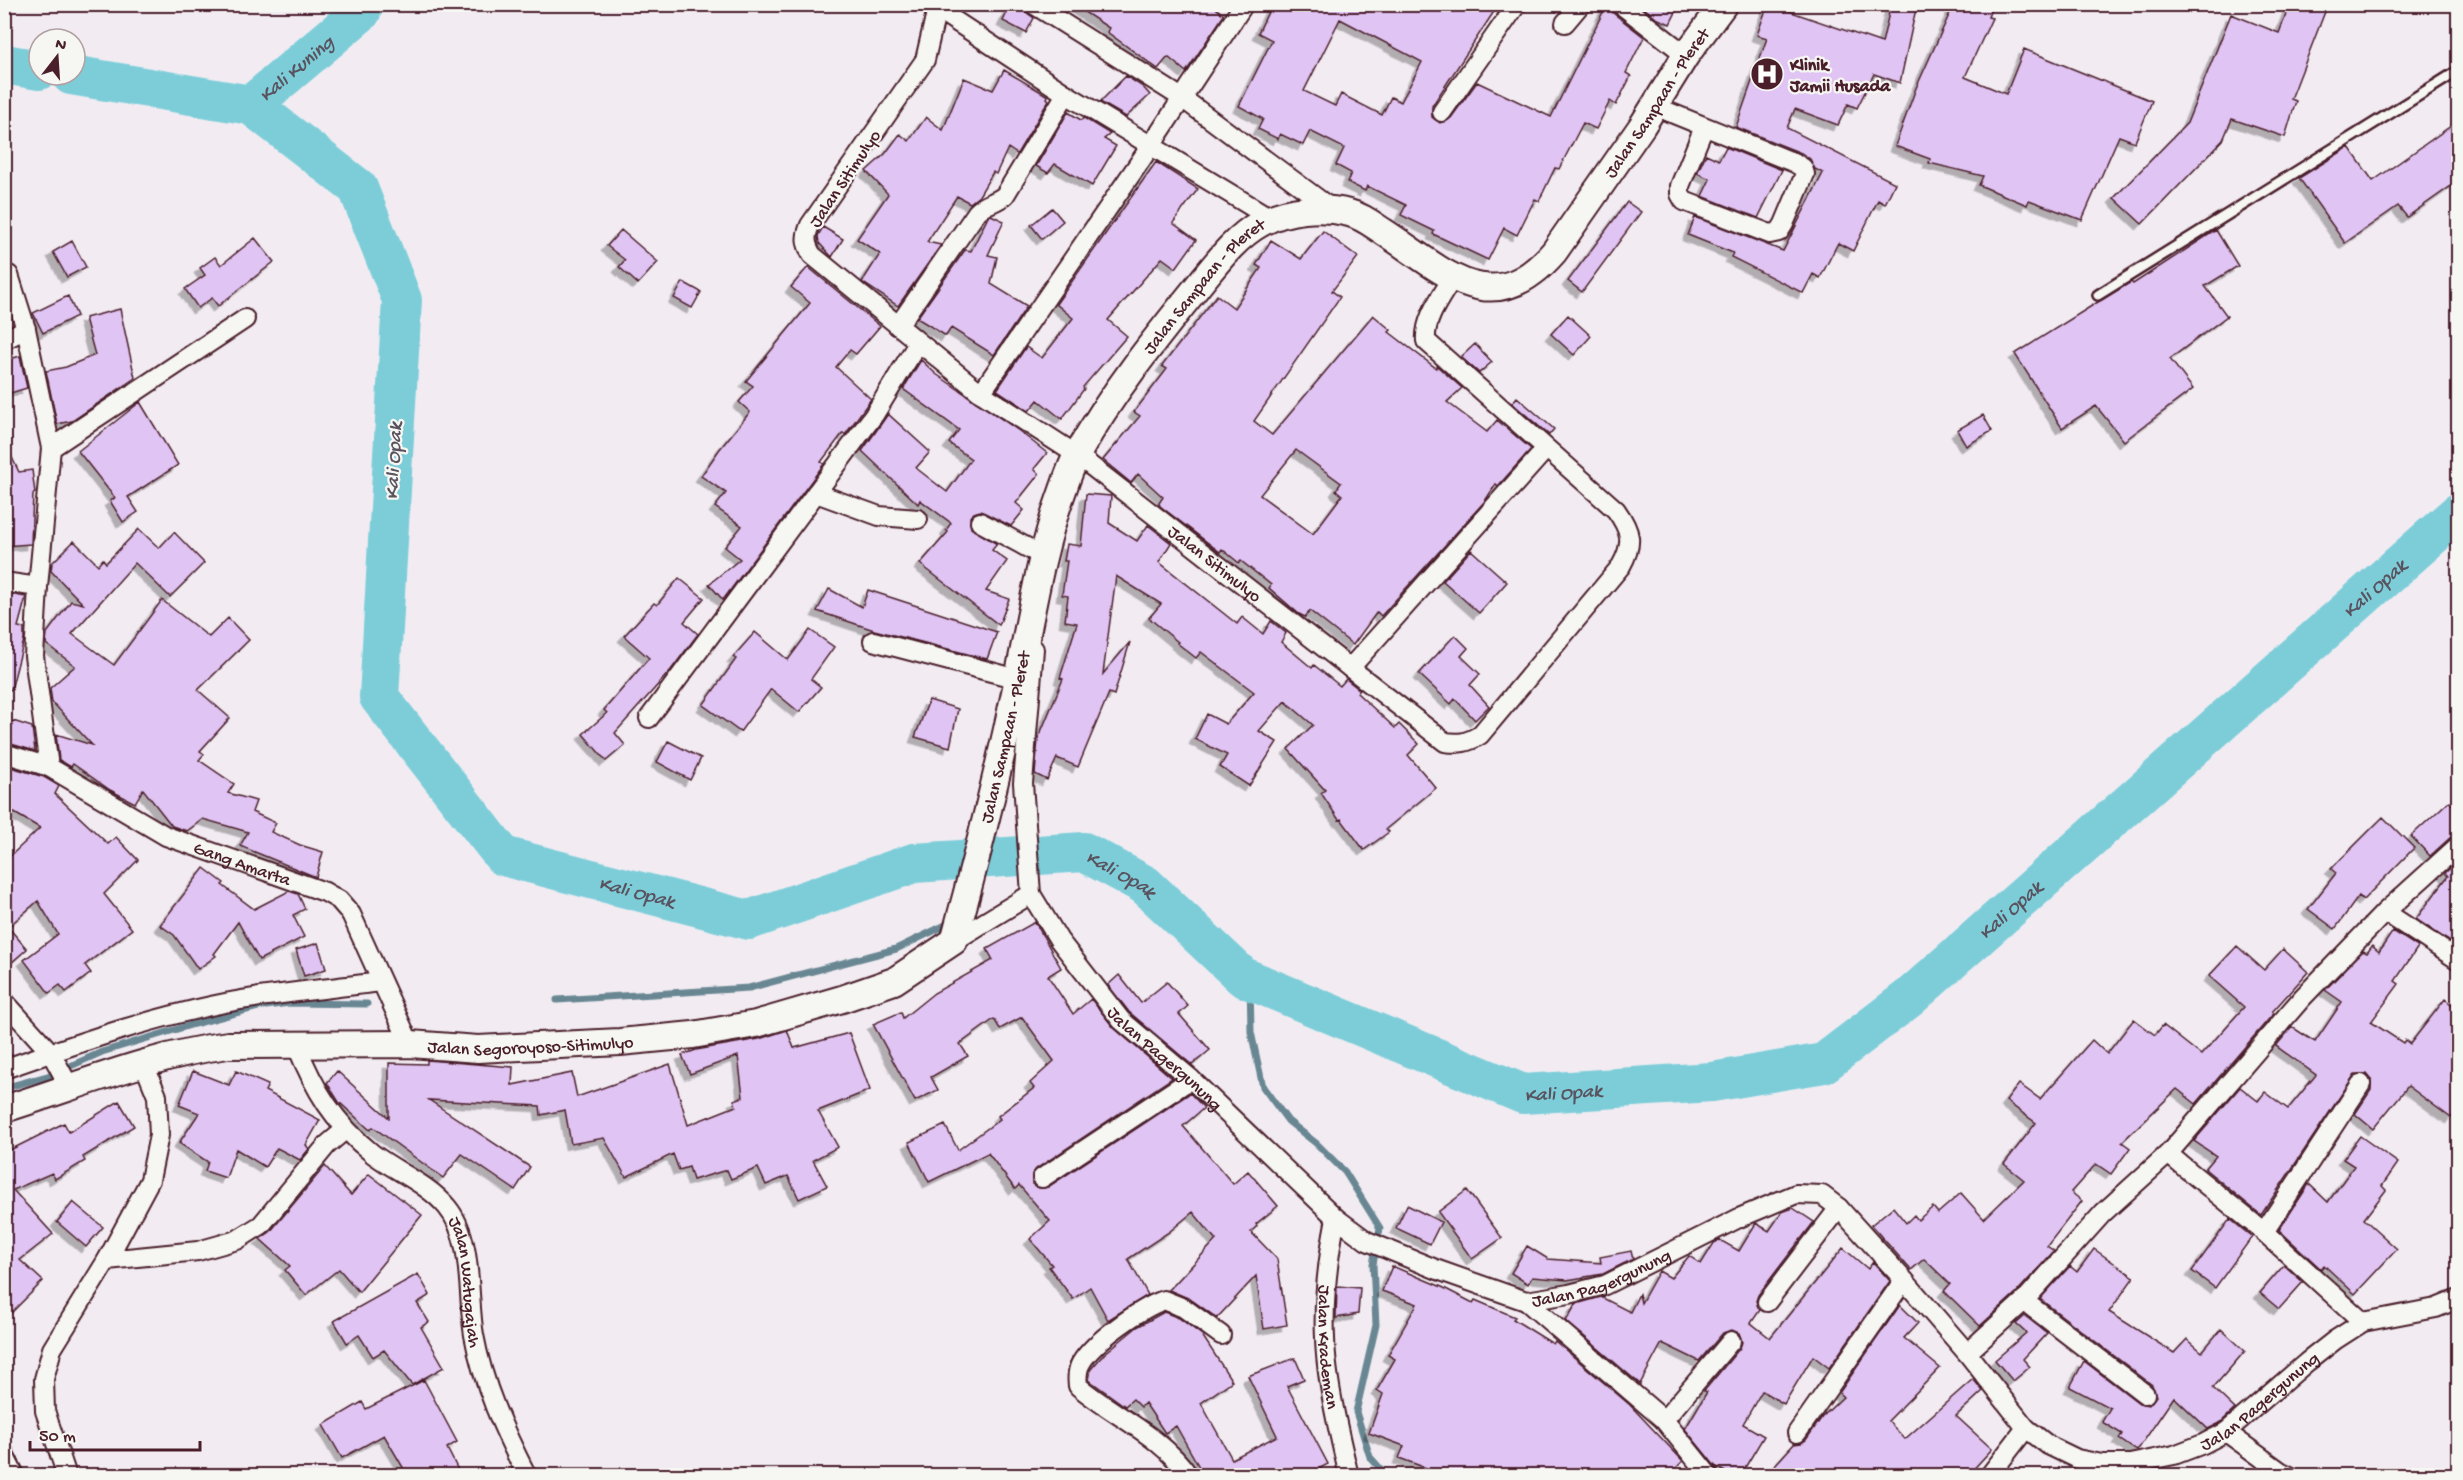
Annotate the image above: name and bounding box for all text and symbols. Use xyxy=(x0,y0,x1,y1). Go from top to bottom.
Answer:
street label: Jalan Sampaan - Pleret xyxy=(1601,24,1716,183)
north arrow xyxy=(27,27,87,87)
water label: Kali Kuning xyxy=(255,31,341,108)
text: N xyxy=(53,35,69,57)
hospital icon: Klinik Jamii Husada xyxy=(1749,56,1785,92)
place label: Klinik Jamii Husada xyxy=(1789,56,1891,98)
street label: Jalan Sitimulyo xyxy=(806,127,886,232)
street label: Jalan Sampaan - Pleret xyxy=(1140,214,1271,359)
water label: Kali Opak xyxy=(382,420,409,500)
street label: Jalan Sitimulyo xyxy=(1163,522,1265,608)
water label: Kali Opak xyxy=(2339,554,2414,624)
street label: Jalan Sampaan - Pleret xyxy=(977,648,1037,825)
street label: Gang Amarta xyxy=(190,839,294,892)
water label: Kali Opak xyxy=(1081,847,1161,906)
water label: Kali Opak xyxy=(596,873,679,916)
water label: Kali Opak xyxy=(1975,876,2050,946)
street label: Jalan Pagergunung xyxy=(1101,1003,1225,1116)
street label: Jalan Segoroyoso-Sitimulyo xyxy=(427,1033,635,1062)
water label: Kali Opak xyxy=(1524,1081,1605,1109)
street label: Jalan Watugajah xyxy=(442,1214,484,1350)
street label: Jalan Pagergunung xyxy=(1530,1246,1675,1313)
street label: Jalan Krademan xyxy=(1312,1284,1342,1411)
street label: Jalan Pagergunung xyxy=(2197,1349,2324,1457)
scale bar xyxy=(30,1414,200,1452)
text: 50 m xyxy=(39,1427,76,1448)

